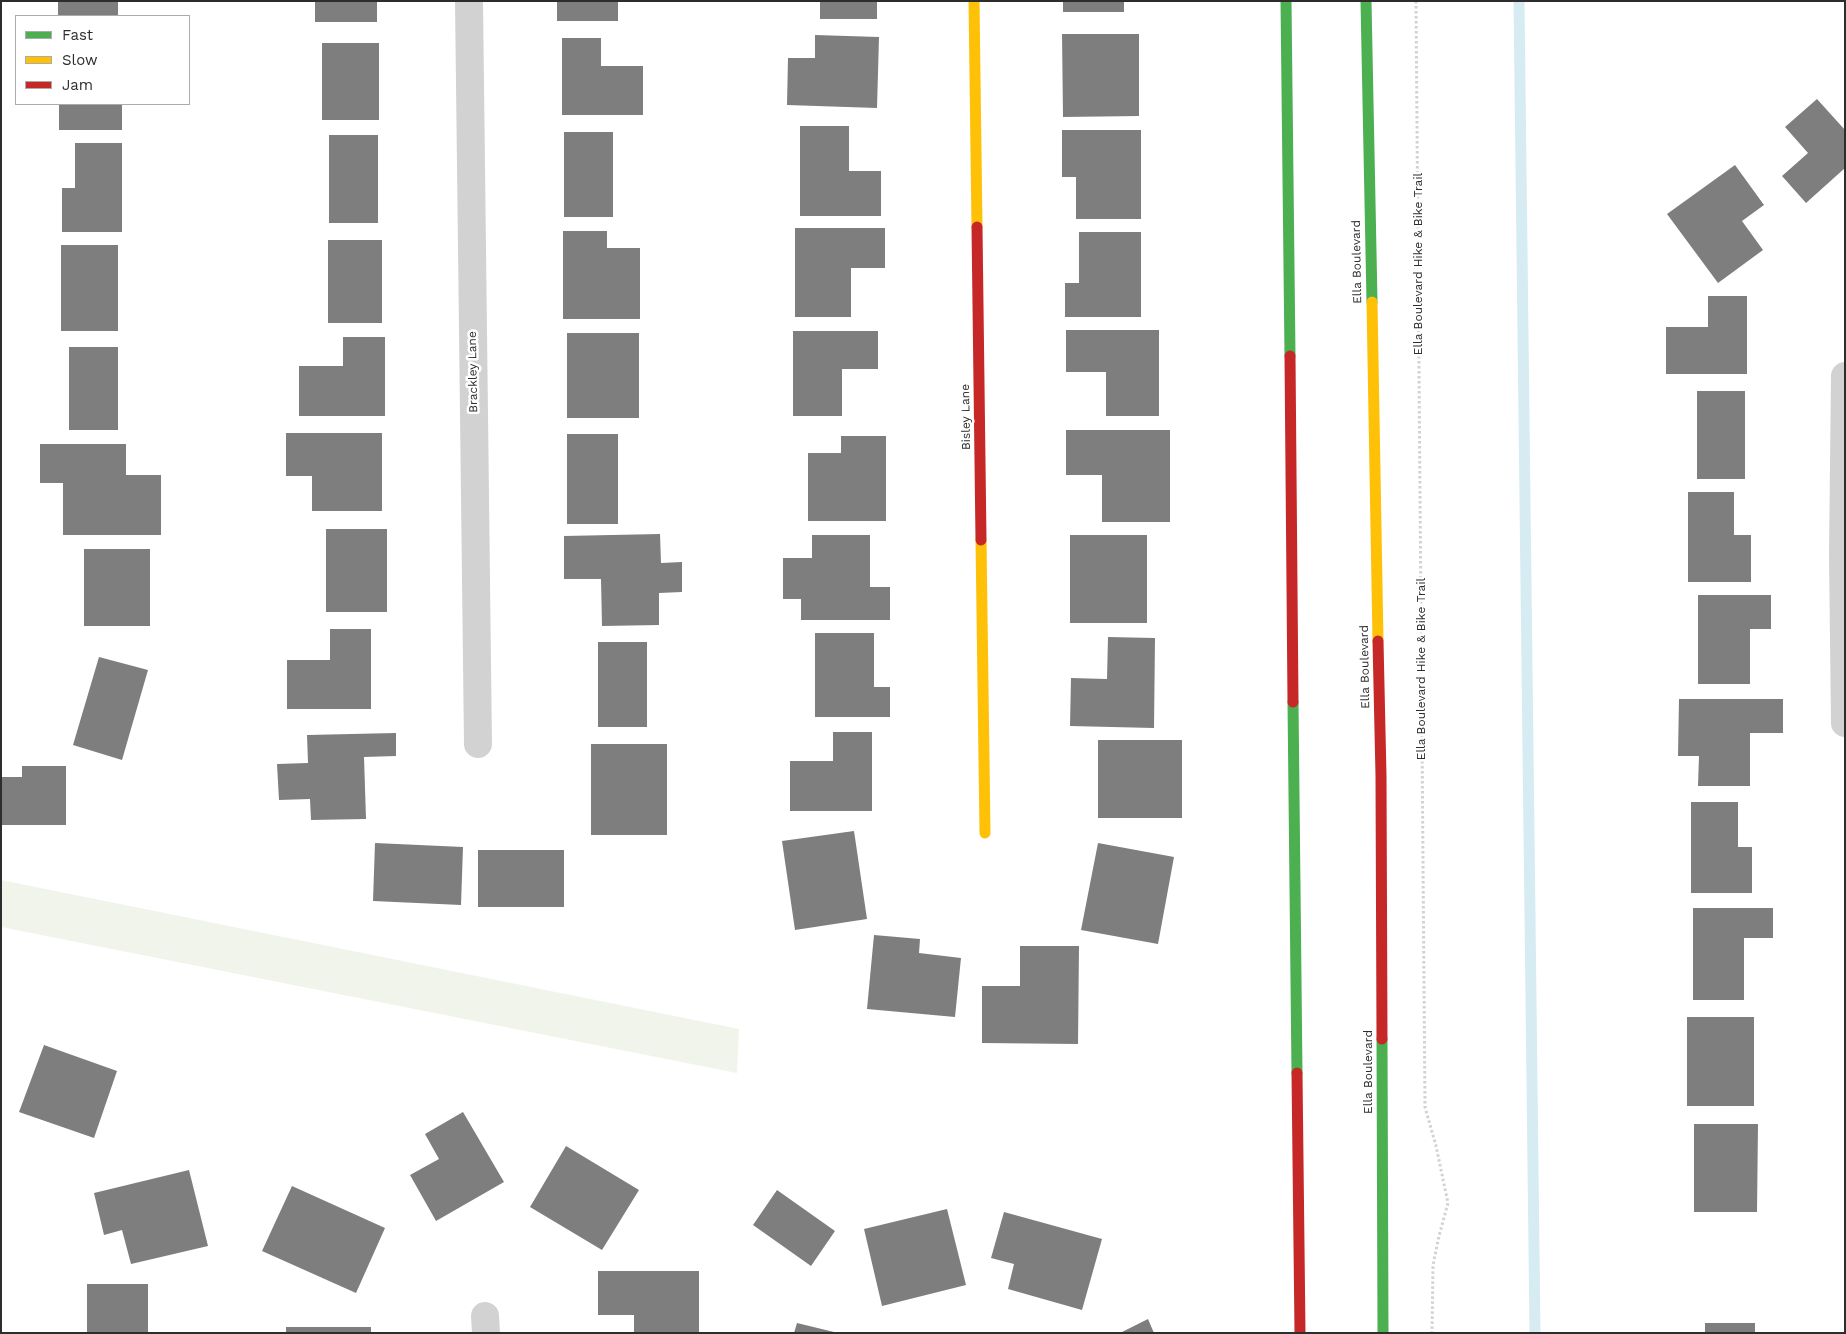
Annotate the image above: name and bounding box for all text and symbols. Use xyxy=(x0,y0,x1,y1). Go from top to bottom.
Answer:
legend xyxy=(15,15,190,105)
text: Fast xyxy=(62,26,93,44)
text: Slow xyxy=(62,51,98,69)
text: Jam xyxy=(62,76,93,94)
street label: Ella Boulevard Hike & Bike Trail xyxy=(1411,173,1425,355)
street label: Ella Boulevard xyxy=(1349,220,1365,304)
street label: Brackley Lane xyxy=(465,331,481,413)
street label: Bisley Lane xyxy=(958,384,974,450)
street label: Ella Boulevard Hike & Bike Trail xyxy=(1414,578,1428,760)
street label: Ella Boulevard xyxy=(1357,625,1373,709)
street label: Ella Boulevard xyxy=(1361,1030,1375,1114)

